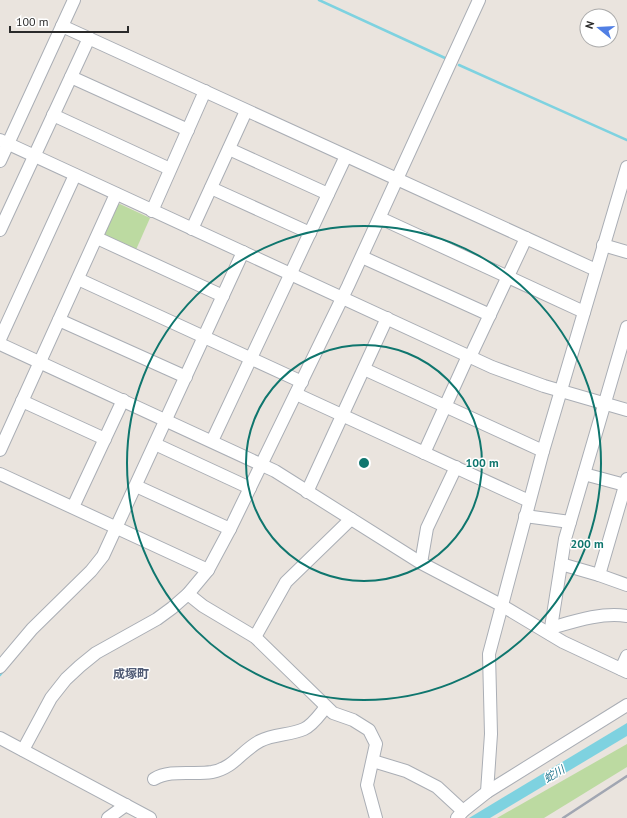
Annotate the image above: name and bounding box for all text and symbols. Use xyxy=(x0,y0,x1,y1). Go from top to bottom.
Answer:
scale bar xyxy=(10,8,128,34)
north arrow xyxy=(579,8,619,48)
text: 100 m xyxy=(16,14,49,29)
text: N xyxy=(582,19,597,31)
text: 100 m xyxy=(465,455,499,470)
centre of rings xyxy=(357,456,371,470)
text: 200 m xyxy=(570,536,604,551)
district label: 成塚町 xyxy=(113,666,149,681)
water label: 蛇川 xyxy=(541,762,568,786)

